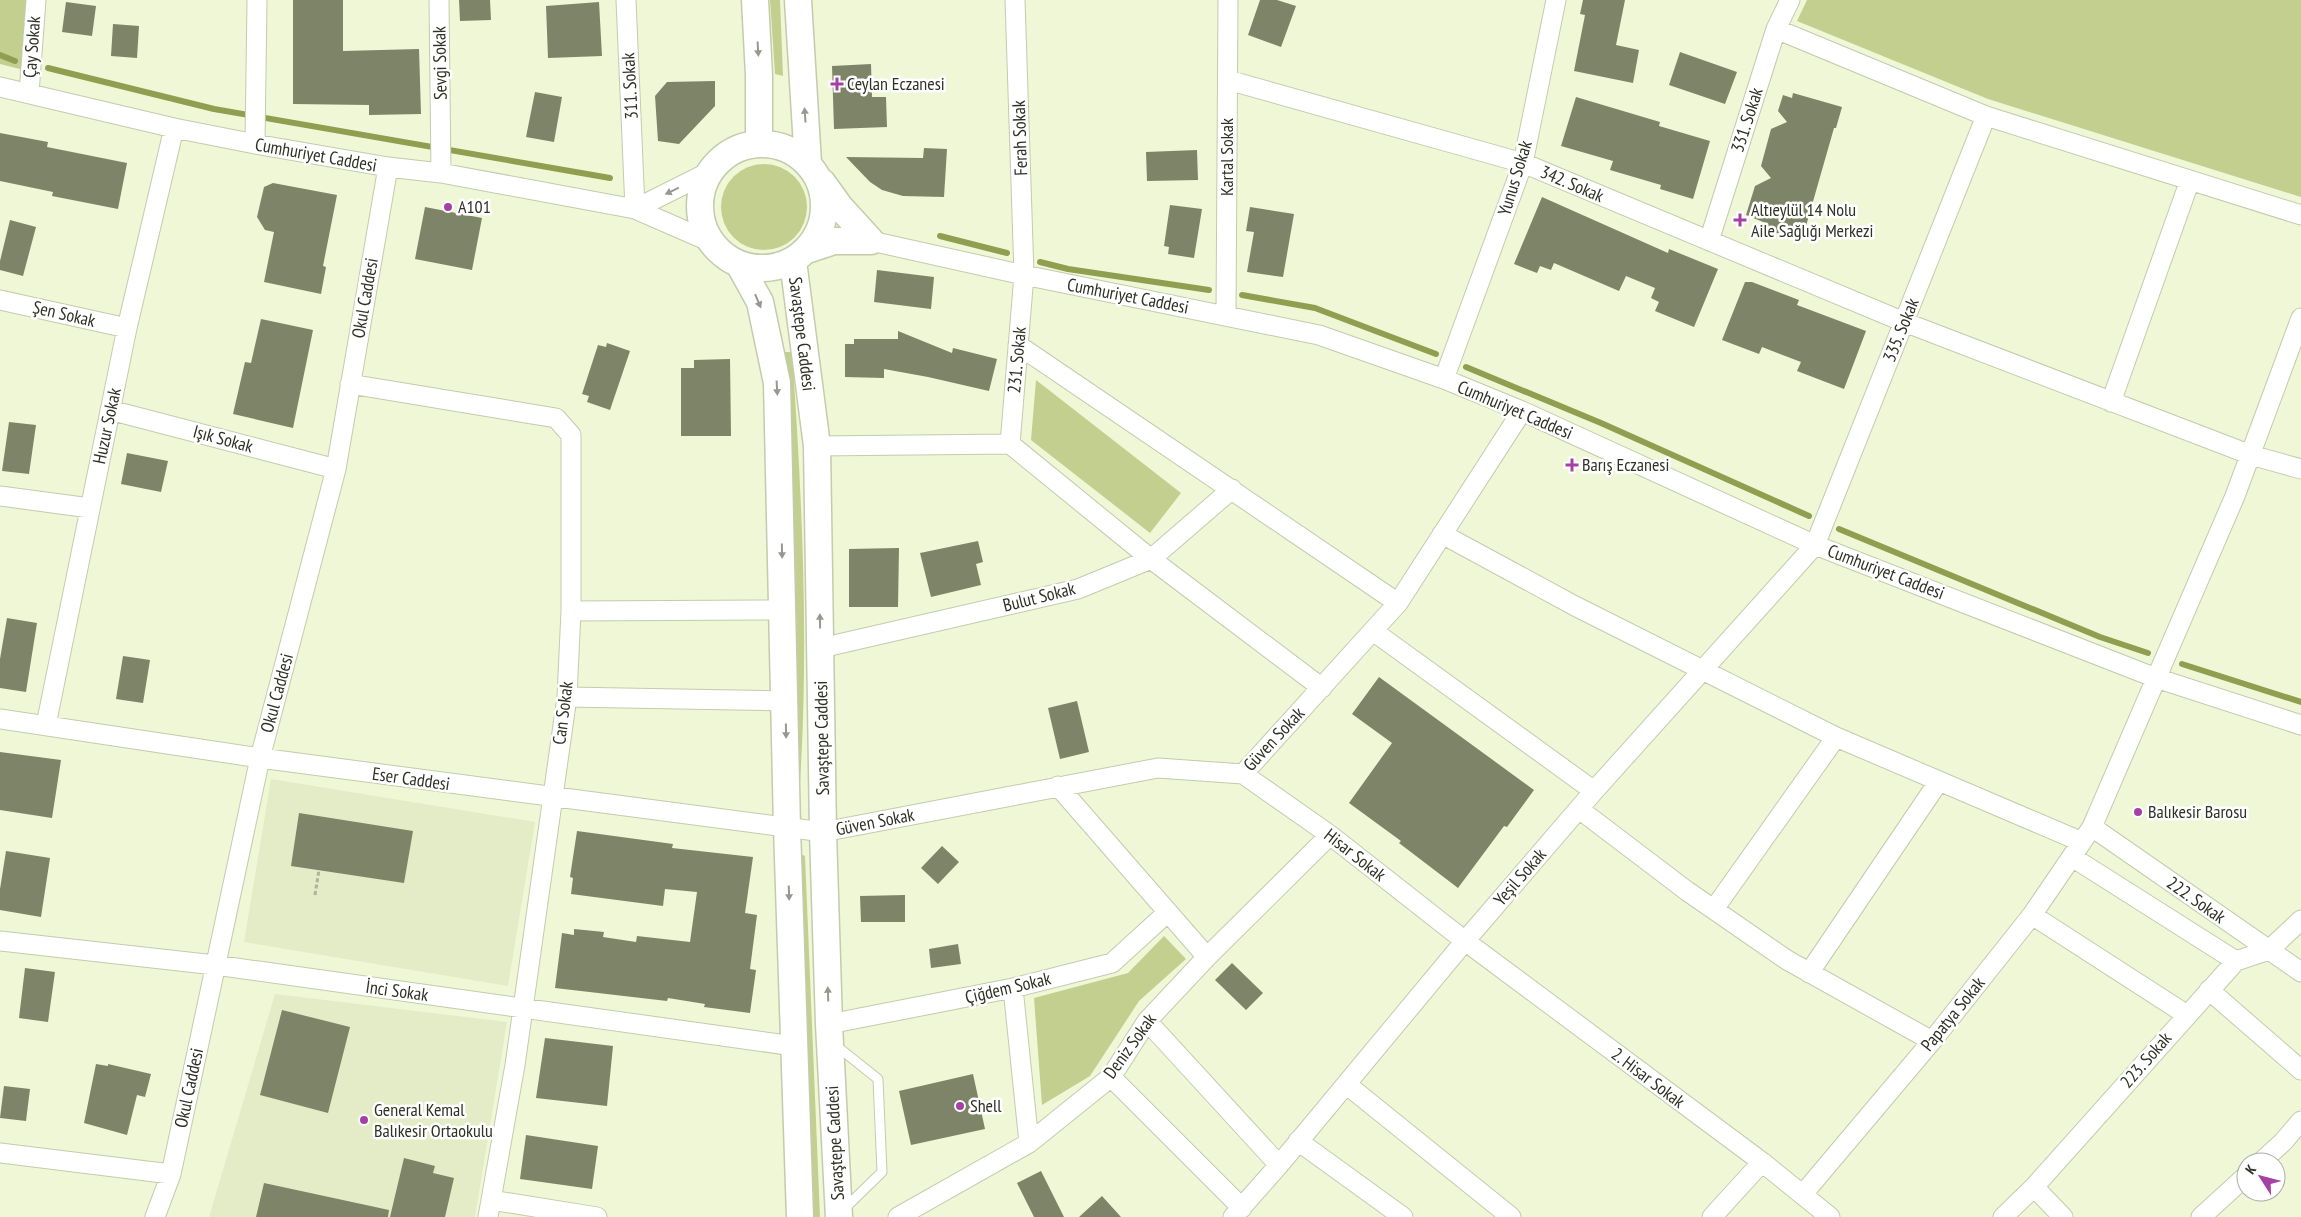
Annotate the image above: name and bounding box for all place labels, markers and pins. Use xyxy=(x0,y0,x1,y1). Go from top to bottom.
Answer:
place label: Ceylan Eczanesi xyxy=(847,72,945,95)
marker: Ceylan Eczanesi xyxy=(831,78,843,90)
place label: A101 xyxy=(458,195,491,218)
place label: Altıeylül 14 Nolu Aile Sağlığı Merkezi xyxy=(1751,198,1873,242)
marker: A101 xyxy=(442,201,454,213)
marker: Altıeylül 14 Nolu Aile Sağlığı Merkezi xyxy=(1733,213,1747,227)
place label: Barış Eczanesi xyxy=(1582,453,1669,476)
marker: Barış Eczanesi xyxy=(1566,459,1578,471)
place label: Balıkesir Barosu xyxy=(2148,800,2247,823)
marker: Balıkesir Barosu xyxy=(2132,806,2144,818)
place label: Shell xyxy=(970,1094,1002,1117)
place label: General Kemal Balıkesir Ortaokulu xyxy=(374,1098,493,1142)
marker: Shell xyxy=(954,1100,966,1112)
marker: General Kemal Balıkesir Ortaokulu xyxy=(358,1114,370,1126)

